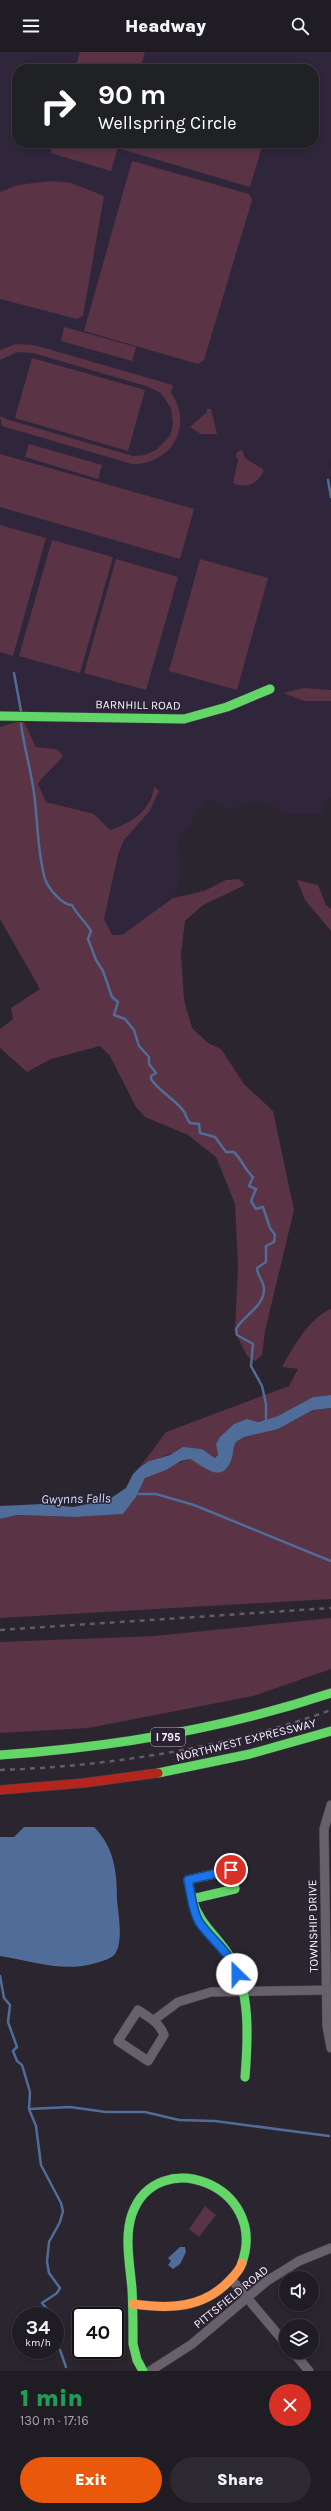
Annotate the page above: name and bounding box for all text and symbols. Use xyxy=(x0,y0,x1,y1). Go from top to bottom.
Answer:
icon: menu xyxy=(20,15,42,37)
text: Headway xyxy=(125,15,206,37)
icon: search xyxy=(289,15,311,37)
text: 90 m xyxy=(98,78,166,111)
icon: right xyxy=(32,80,84,132)
text: Wellspring Circle xyxy=(98,112,236,134)
street label: BARNHILL ROAD xyxy=(95,697,181,713)
water label: Gwynns Falls xyxy=(41,1490,111,1507)
street label: NORTHWEST EXPRESSWAY xyxy=(174,1716,318,1764)
road number: I 795 xyxy=(151,1728,185,1746)
pin xyxy=(214,1853,248,1887)
icon: arrive xyxy=(220,1859,242,1881)
street label: TOWNSHIP DRIVE xyxy=(305,1879,321,1973)
position arrow xyxy=(216,1953,258,1995)
street label: PITTSFIELD ROAD xyxy=(191,2263,271,2331)
map controls xyxy=(279,2271,319,2359)
button: sound xyxy=(279,2271,319,2311)
speed limit sign: 40 xyxy=(72,2307,124,2359)
text: 34 xyxy=(26,2316,50,2339)
button: layers xyxy=(279,2319,319,2359)
text: km/h xyxy=(25,2337,51,2349)
text: 1 min xyxy=(20,2384,83,2412)
button: close xyxy=(269,2384,311,2426)
text: 130 m · 17:16 xyxy=(20,2413,89,2428)
button: Exit xyxy=(20,2457,162,2503)
button: Share xyxy=(170,2457,311,2503)

